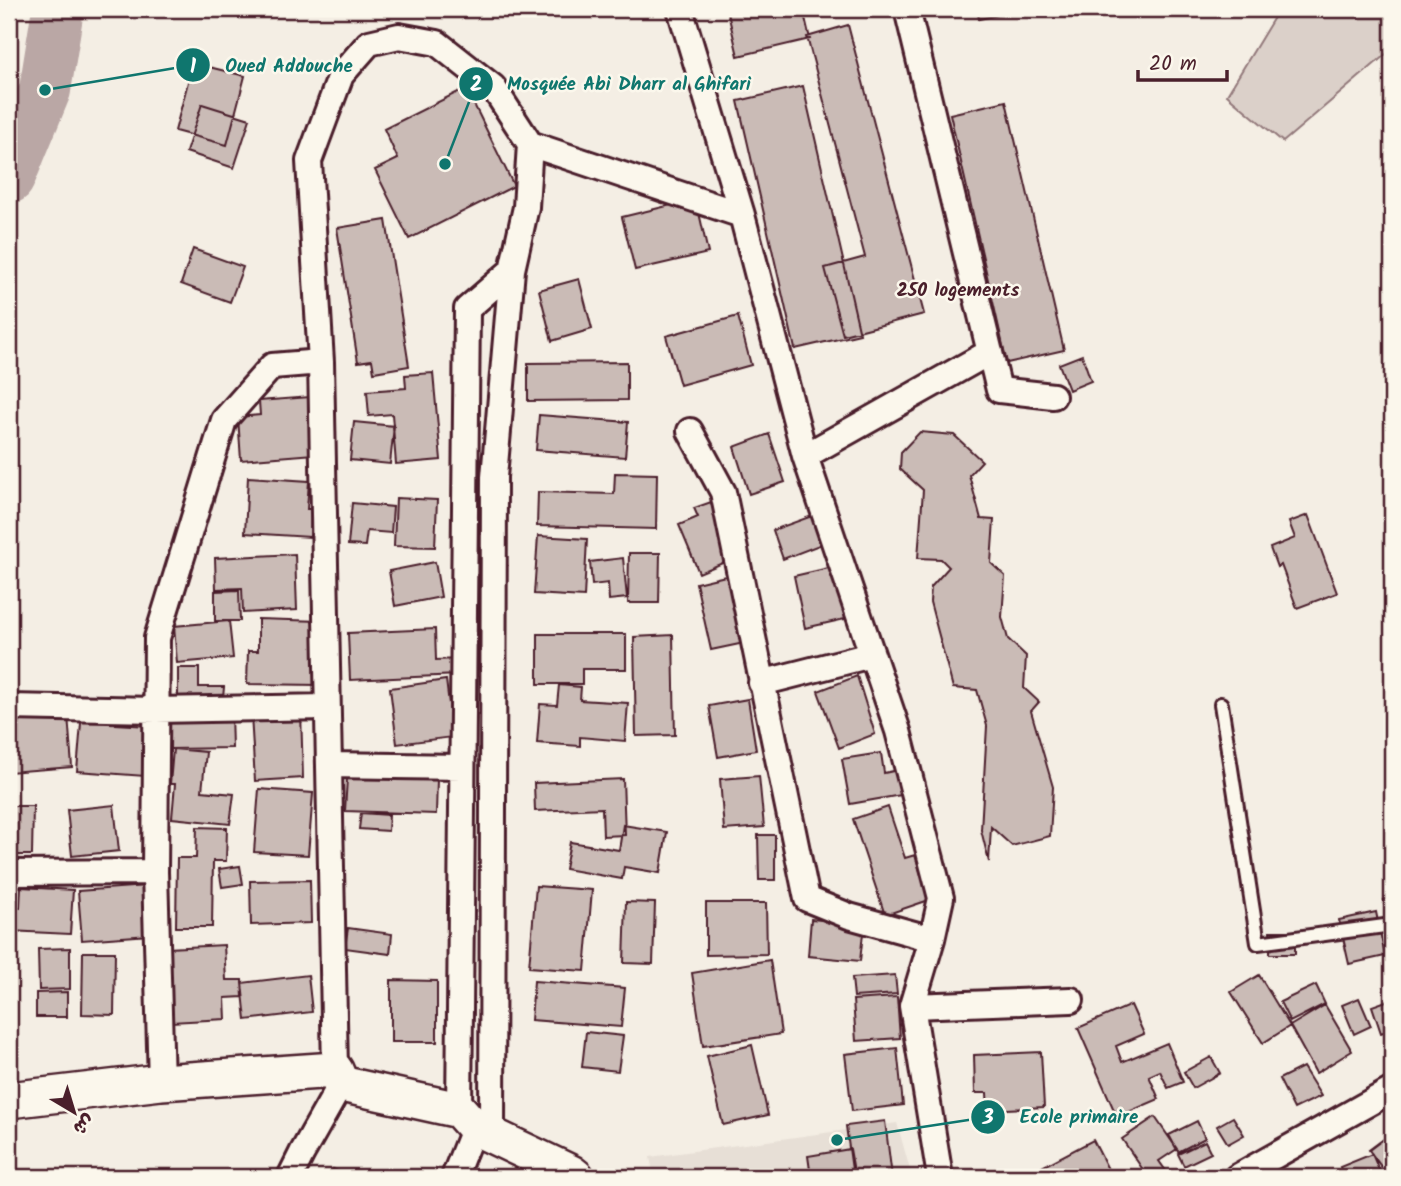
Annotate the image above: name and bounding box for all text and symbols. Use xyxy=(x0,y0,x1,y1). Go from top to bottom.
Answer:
scale bar xyxy=(1138,38,1228,82)
callout: Oued Addouche xyxy=(176,45,366,85)
text: 20 m xyxy=(1149,48,1197,81)
text: 1 xyxy=(190,51,197,84)
text: Oued Addouche xyxy=(225,52,353,82)
callout: Mosquée Abi Dharr al Ghifari xyxy=(458,64,765,104)
text: 2 xyxy=(470,69,482,102)
text: Mosquée Abi Dharr al Ghifari xyxy=(507,70,752,100)
district label: 250 logements xyxy=(897,276,1019,306)
north arrow xyxy=(38,1078,108,1148)
callout: Ecole primaire xyxy=(970,1097,1152,1137)
text: 3 xyxy=(981,1102,994,1135)
text: Ecole primaire xyxy=(1020,1103,1138,1133)
text: ش xyxy=(66,1106,101,1142)

